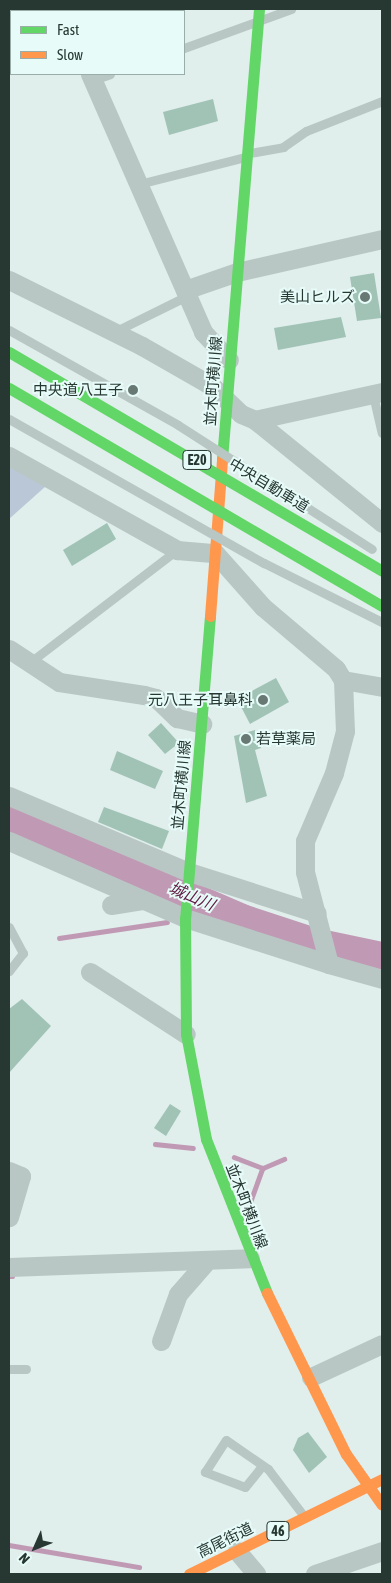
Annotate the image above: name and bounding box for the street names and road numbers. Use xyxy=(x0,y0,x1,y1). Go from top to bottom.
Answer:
street label: 並木町横川線 xyxy=(201,335,225,427)
road number: E20 xyxy=(182,448,212,472)
street label: 中央自動車道 xyxy=(226,454,312,516)
street label: 並木町横川線 xyxy=(168,739,194,831)
street label: 並木町横川線 xyxy=(222,1161,272,1251)
street label: 高尾街道 xyxy=(194,1519,256,1561)
road number: 46 xyxy=(266,1520,290,1542)

